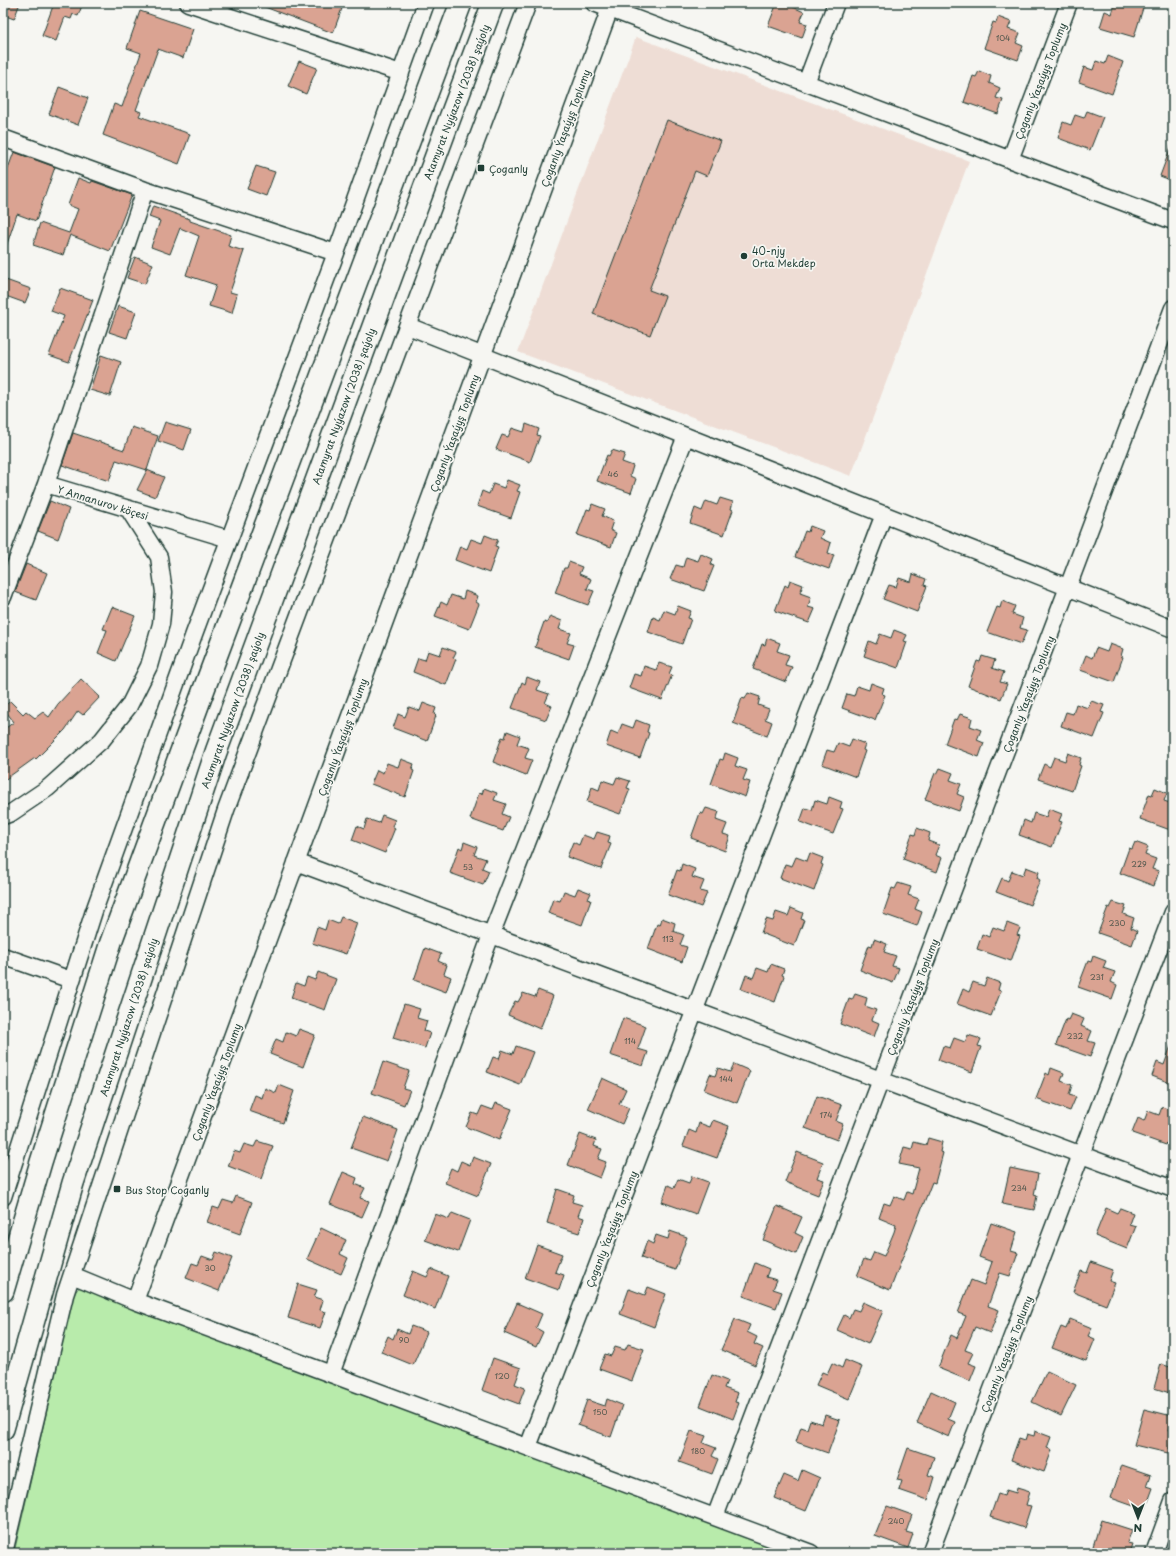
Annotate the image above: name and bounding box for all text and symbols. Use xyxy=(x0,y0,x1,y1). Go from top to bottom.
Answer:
street label: Çoganly Ýaşaýyş Toplumy xyxy=(1011,20,1070,142)
street label: Atamyrat Nyýazow (2038) şaýoly xyxy=(419,22,494,182)
house number: 104 xyxy=(996,32,1010,44)
street label: Çoganly Ýaşaýyş Toplumy xyxy=(537,67,594,189)
place label: Çoganly xyxy=(489,161,528,176)
marker: Çoganly xyxy=(476,163,486,173)
place label: 40-njy Orta Mekdep xyxy=(752,243,816,270)
marker: 40-njy Orta Mekdep xyxy=(739,251,749,261)
street label: Atamyrat Nyýazow (2038) şaýoly xyxy=(308,326,379,487)
street label: Çoganly Ýaşaýyş Toplumy xyxy=(426,372,483,494)
house number: 46 xyxy=(608,468,619,480)
street label: Y Annanurov köçesi xyxy=(56,481,151,523)
street label: Atamyrat Nyýazow (2038) şaýoly xyxy=(197,630,268,791)
street label: Çoganly Ýaşaýyş Toplumy xyxy=(999,633,1058,755)
street label: Çoganly Ýaşaýyş Toplumy xyxy=(314,676,371,798)
house number: 229 xyxy=(1131,858,1147,870)
house number: 53 xyxy=(463,861,473,873)
house number: 230 xyxy=(1109,917,1125,929)
house number: 113 xyxy=(662,933,674,945)
street label: Atamyrat Nyýazow (2038) şaýoly xyxy=(95,936,162,1098)
street label: Çoganly Ýaşaýyş Toplumy xyxy=(883,936,942,1058)
house number: 231 xyxy=(1090,971,1104,983)
street label: Çoganly Ýaşaýyş Toplumy xyxy=(188,1021,245,1143)
house number: 232 xyxy=(1067,1030,1083,1042)
house number: 114 xyxy=(624,1035,636,1047)
house number: 144 xyxy=(719,1073,733,1085)
house number: 174 xyxy=(819,1109,833,1121)
street label: Çoganly Ýaşaýyş Toplumy xyxy=(582,1168,641,1290)
place label: Bus Stop Coganly xyxy=(125,1182,210,1197)
house number: 234 xyxy=(1011,1182,1027,1194)
marker: Bus Stop Coganly xyxy=(112,1184,122,1194)
house number: 30 xyxy=(204,1262,216,1274)
street label: Çoganly Ýaşaýyş Toplumy xyxy=(977,1293,1036,1415)
house number: 90 xyxy=(399,1334,409,1346)
house number: 120 xyxy=(494,1370,510,1382)
house number: 150 xyxy=(593,1406,607,1418)
house number: 180 xyxy=(691,1445,705,1457)
north arrow xyxy=(1118,1498,1158,1538)
house number: 240 xyxy=(888,1515,904,1527)
text: N xyxy=(1133,1520,1142,1537)

